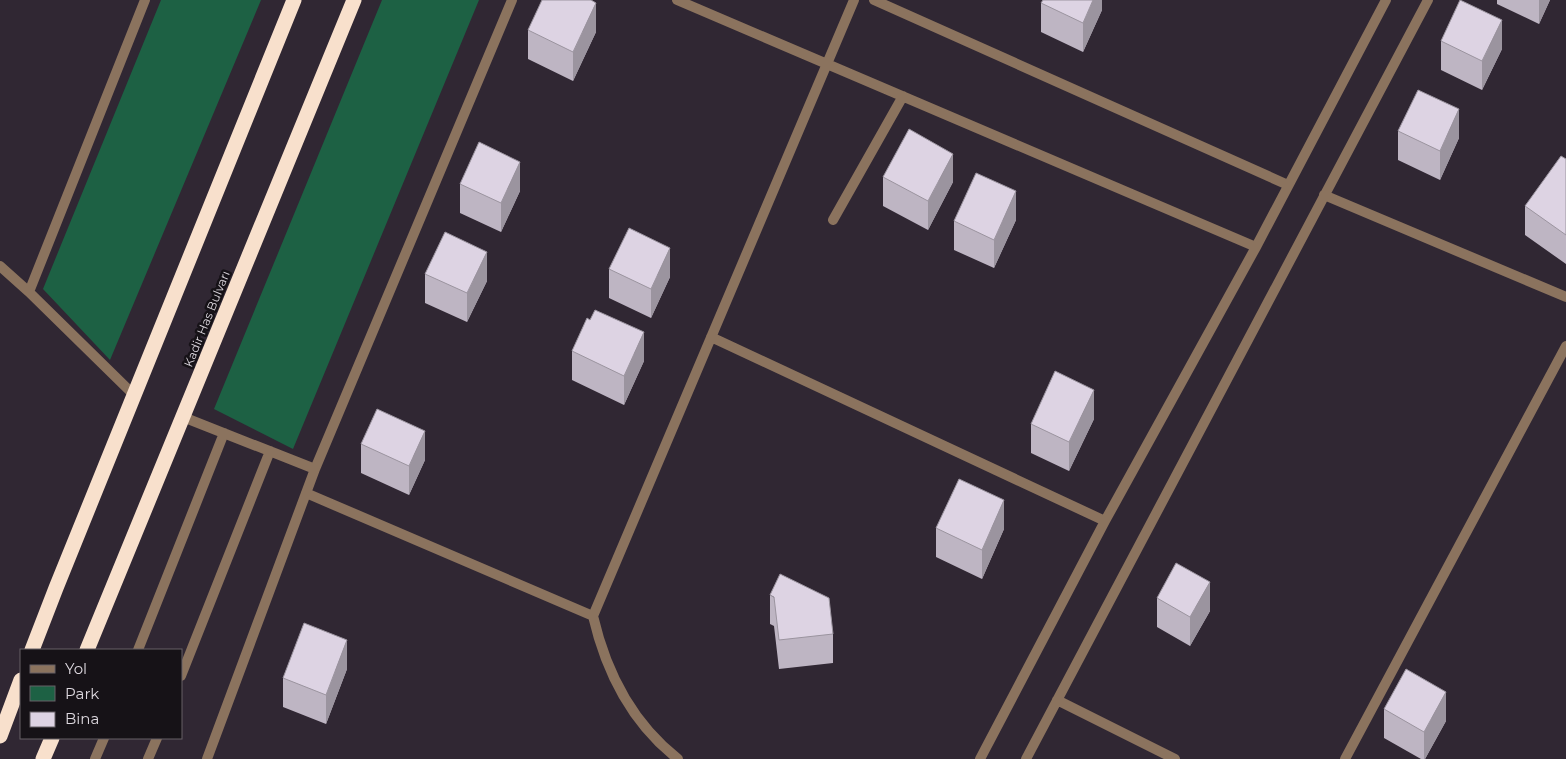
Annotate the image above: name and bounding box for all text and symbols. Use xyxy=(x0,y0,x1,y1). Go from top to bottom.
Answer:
street label: Kadir Has Bulvarı xyxy=(180,269,233,369)
legend xyxy=(20,649,182,739)
text: Yol xyxy=(65,659,87,678)
text: Park xyxy=(65,684,99,703)
text: Bina xyxy=(65,709,99,728)

